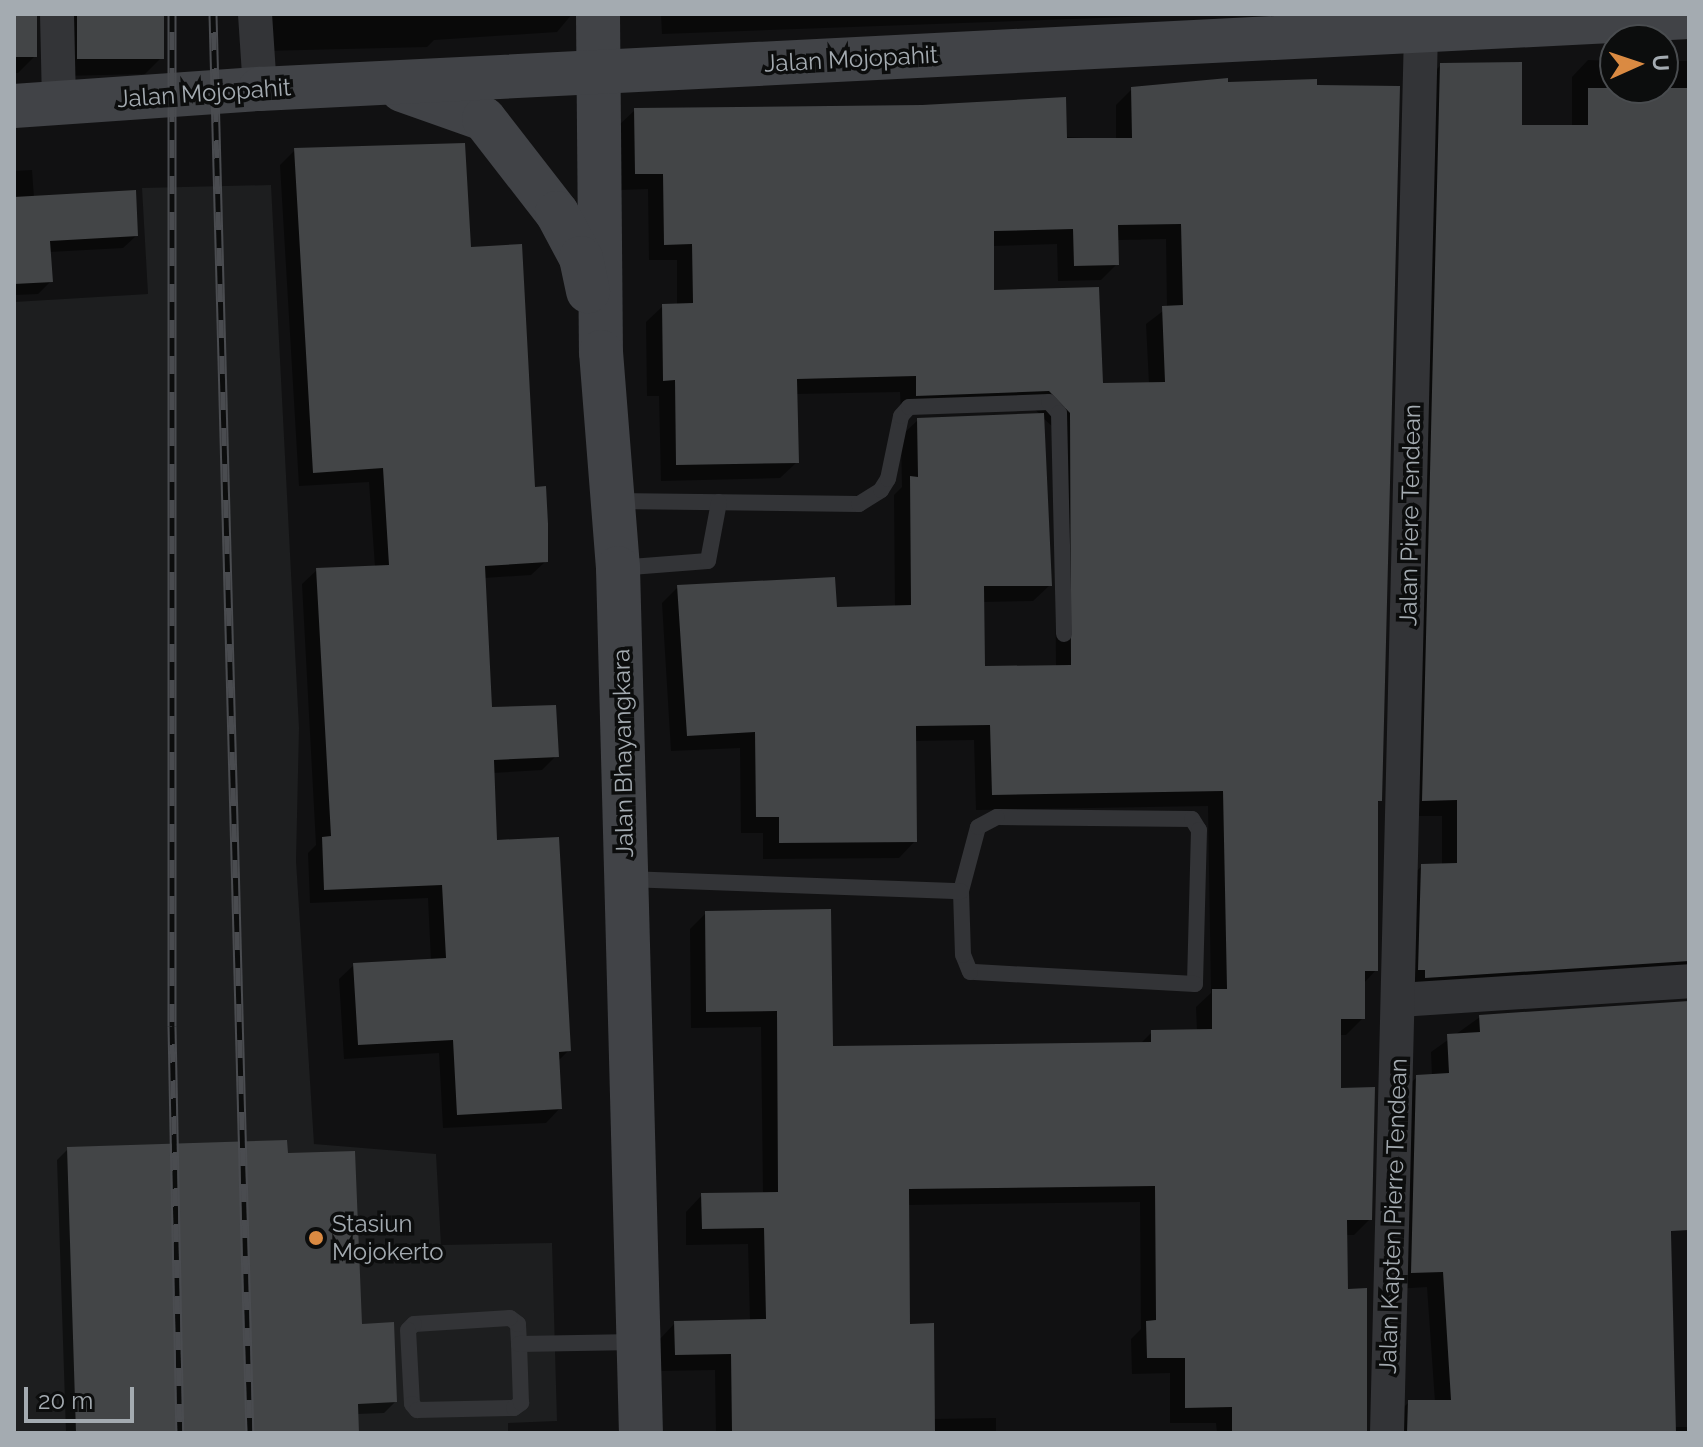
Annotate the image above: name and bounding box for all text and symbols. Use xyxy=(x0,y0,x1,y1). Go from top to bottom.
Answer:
north arrow xyxy=(1599,24,1679,104)
street label: Jalan Mojopahit xyxy=(763,40,939,78)
text: U xyxy=(1648,54,1674,72)
street label: Jalan Mojopahit xyxy=(116,73,292,113)
street label: Jalan Piere Tendean xyxy=(1394,403,1426,627)
street label: Jalan Bhayangkara xyxy=(607,648,639,858)
street label: Jalan Kapten Pierre Tendean xyxy=(1373,1057,1413,1375)
place label: Stasiun Mojokerto xyxy=(332,1210,443,1266)
marker: Stasiun Mojokerto xyxy=(307,1229,325,1247)
scale bar xyxy=(28,1371,138,1421)
text: 20 m xyxy=(38,1386,93,1415)

